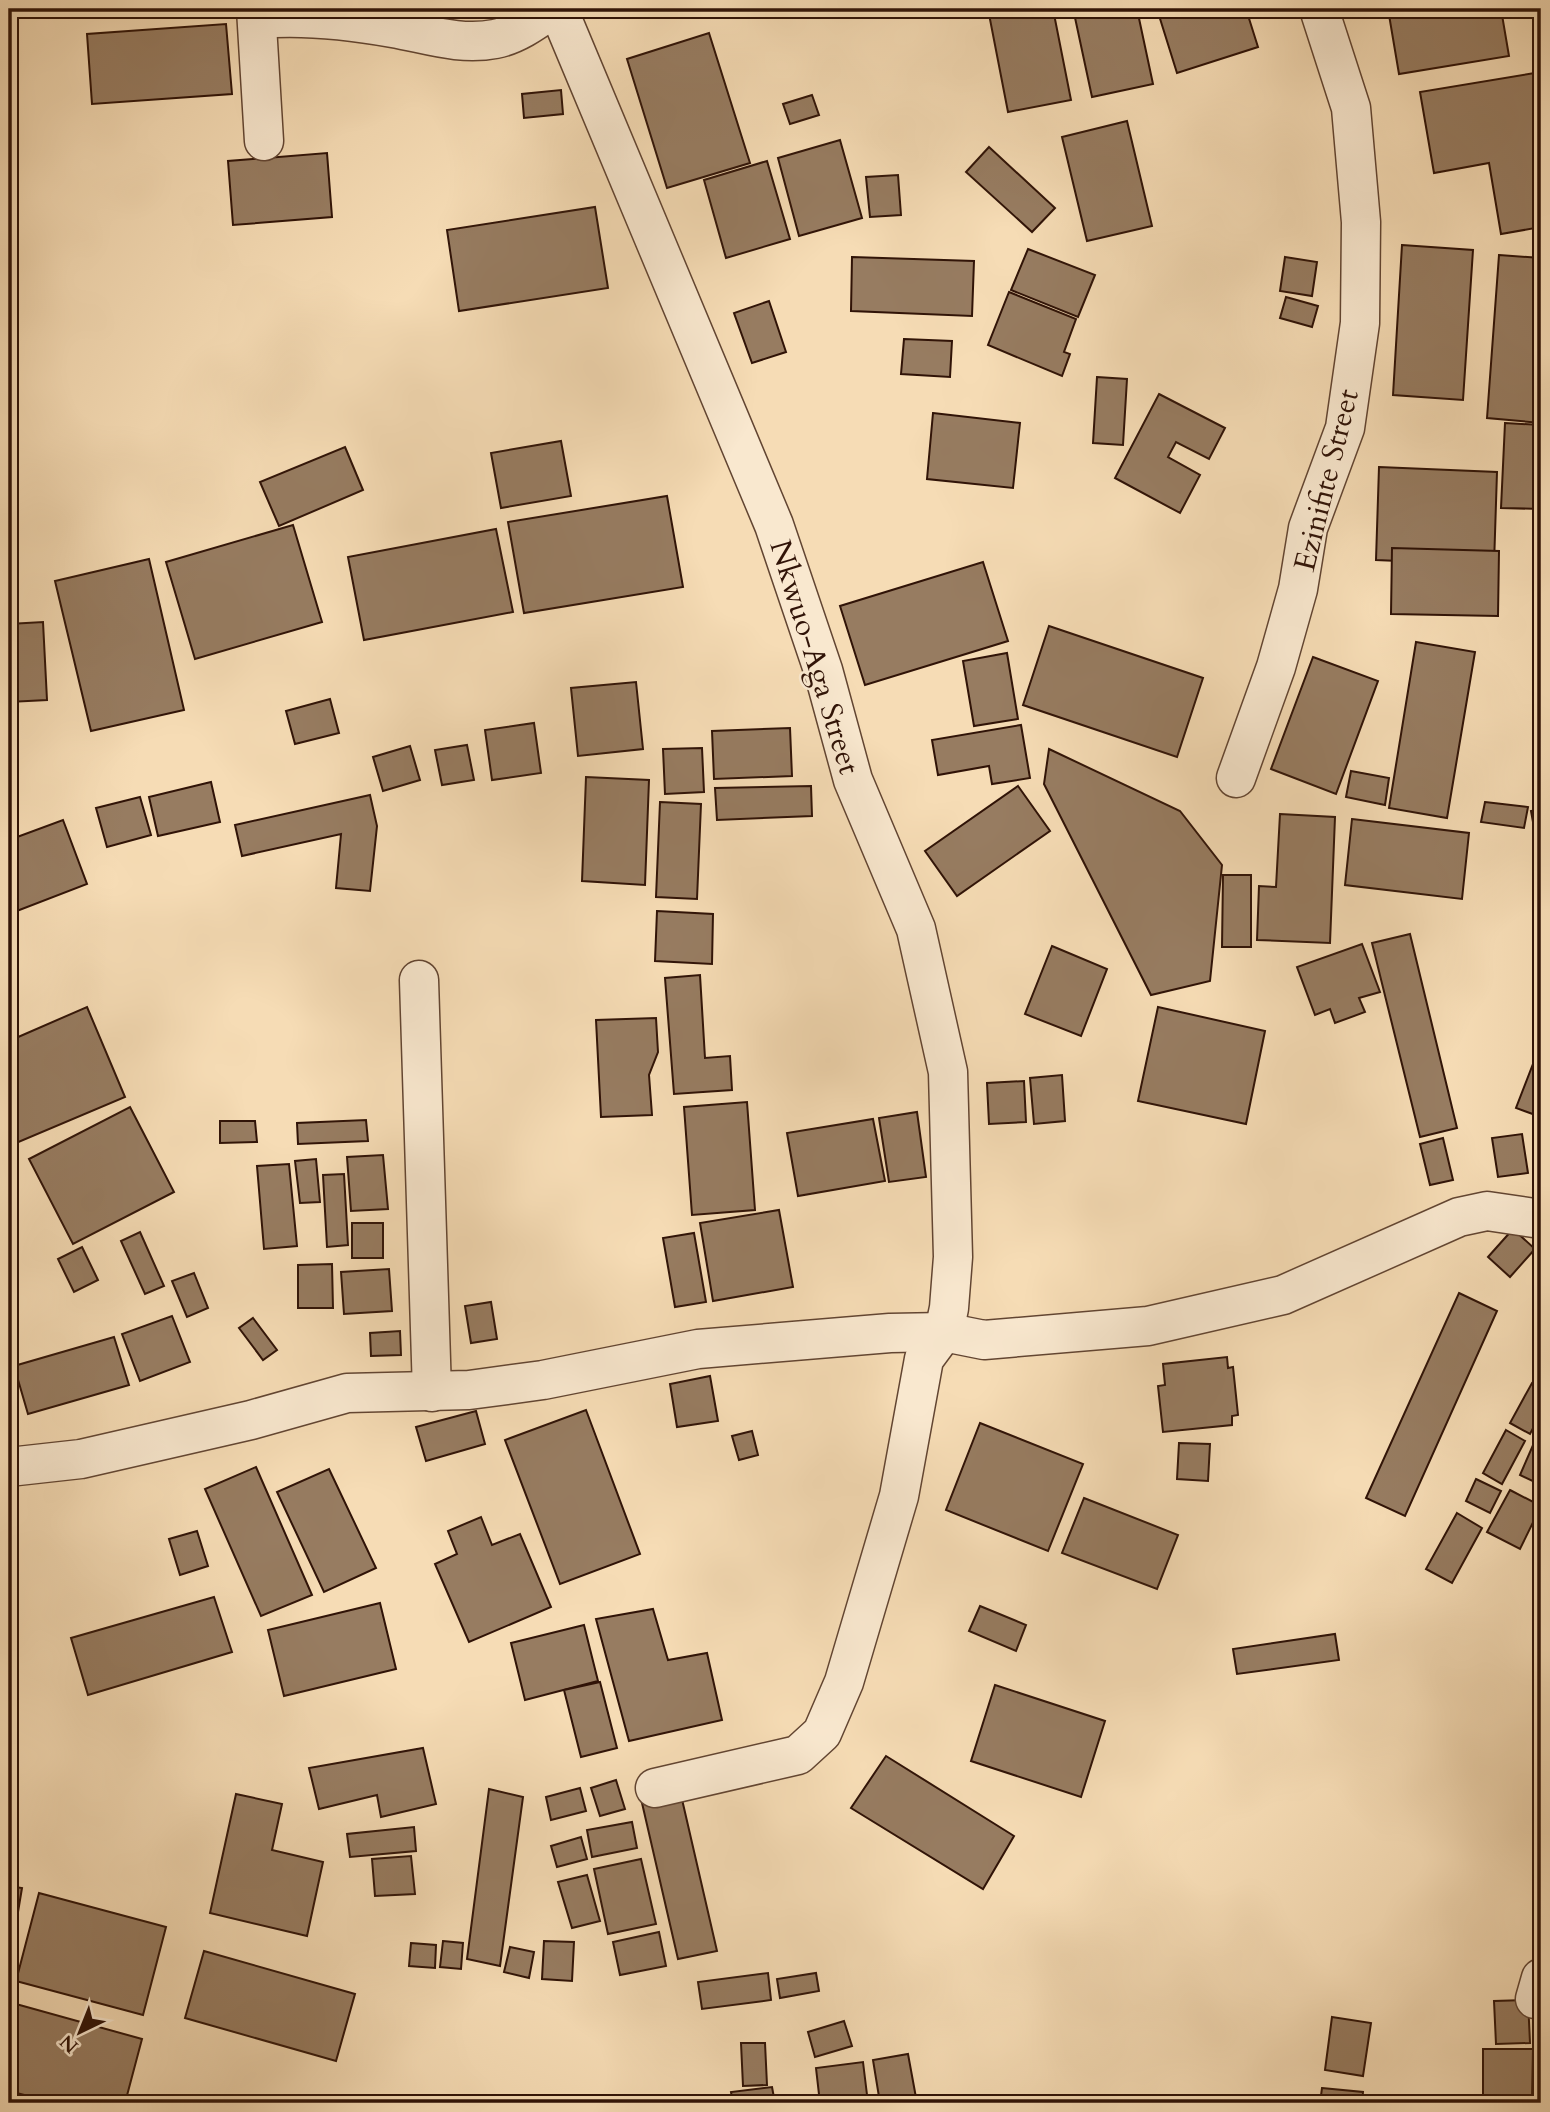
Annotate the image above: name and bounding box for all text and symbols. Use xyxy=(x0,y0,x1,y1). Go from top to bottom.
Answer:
street label: Ezinifite Street xyxy=(1284,384,1369,575)
street label: Nkwuo-Aga Street xyxy=(759,535,870,780)
north arrow xyxy=(46,1996,116,2066)
text: N xyxy=(54,2028,84,2059)

